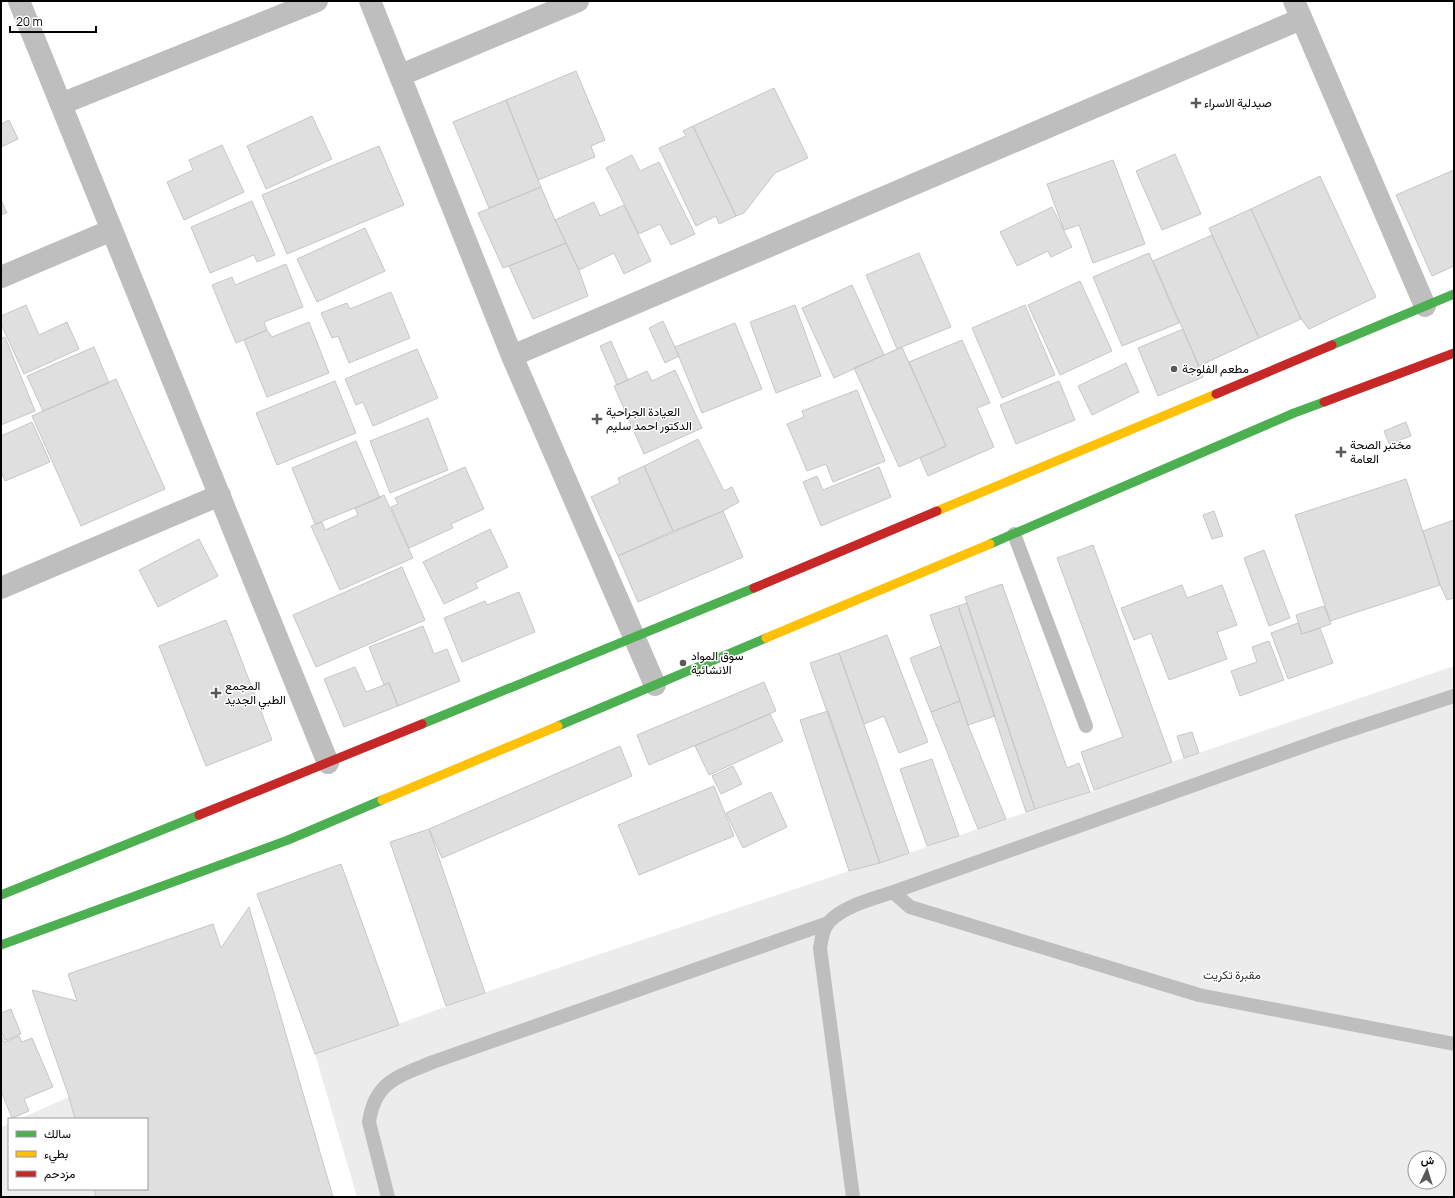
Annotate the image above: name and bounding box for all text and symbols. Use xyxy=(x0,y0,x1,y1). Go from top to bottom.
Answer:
scale bar xyxy=(10,8,96,34)
text: 20 m xyxy=(16,13,43,30)
place label: صيدلية الاسراء xyxy=(1204,94,1272,111)
marker: صيدلية الاسراء xyxy=(1191,98,1201,108)
place label: مطعم الفلوجة xyxy=(1182,360,1249,377)
marker: مطعم الفلوجة xyxy=(1169,364,1179,374)
place label: العيادة الجراحية الدكتور احمد سليم xyxy=(606,403,692,434)
marker: العيادة الجراحية الدكتور احمد سليم xyxy=(591,413,603,425)
place label: مختبر الصحة العامة xyxy=(1350,436,1411,467)
marker: مختبر الصحة العامة xyxy=(1335,446,1347,458)
place label: سوق المواد الانشائية xyxy=(691,647,744,678)
marker: سوق المواد الانشائية xyxy=(678,658,688,668)
place label: المجمع الطبي الجديد xyxy=(225,677,286,710)
marker: المجمع الطبي الجديد xyxy=(210,687,222,699)
park label: مقبرة تكريت xyxy=(1203,966,1261,983)
legend xyxy=(8,1118,148,1190)
text: سالك xyxy=(44,1125,71,1142)
text: بطيء xyxy=(44,1145,68,1164)
north arrow xyxy=(1407,1150,1447,1190)
text: ش xyxy=(1421,1152,1435,1167)
text: مزدحم xyxy=(44,1165,75,1182)

